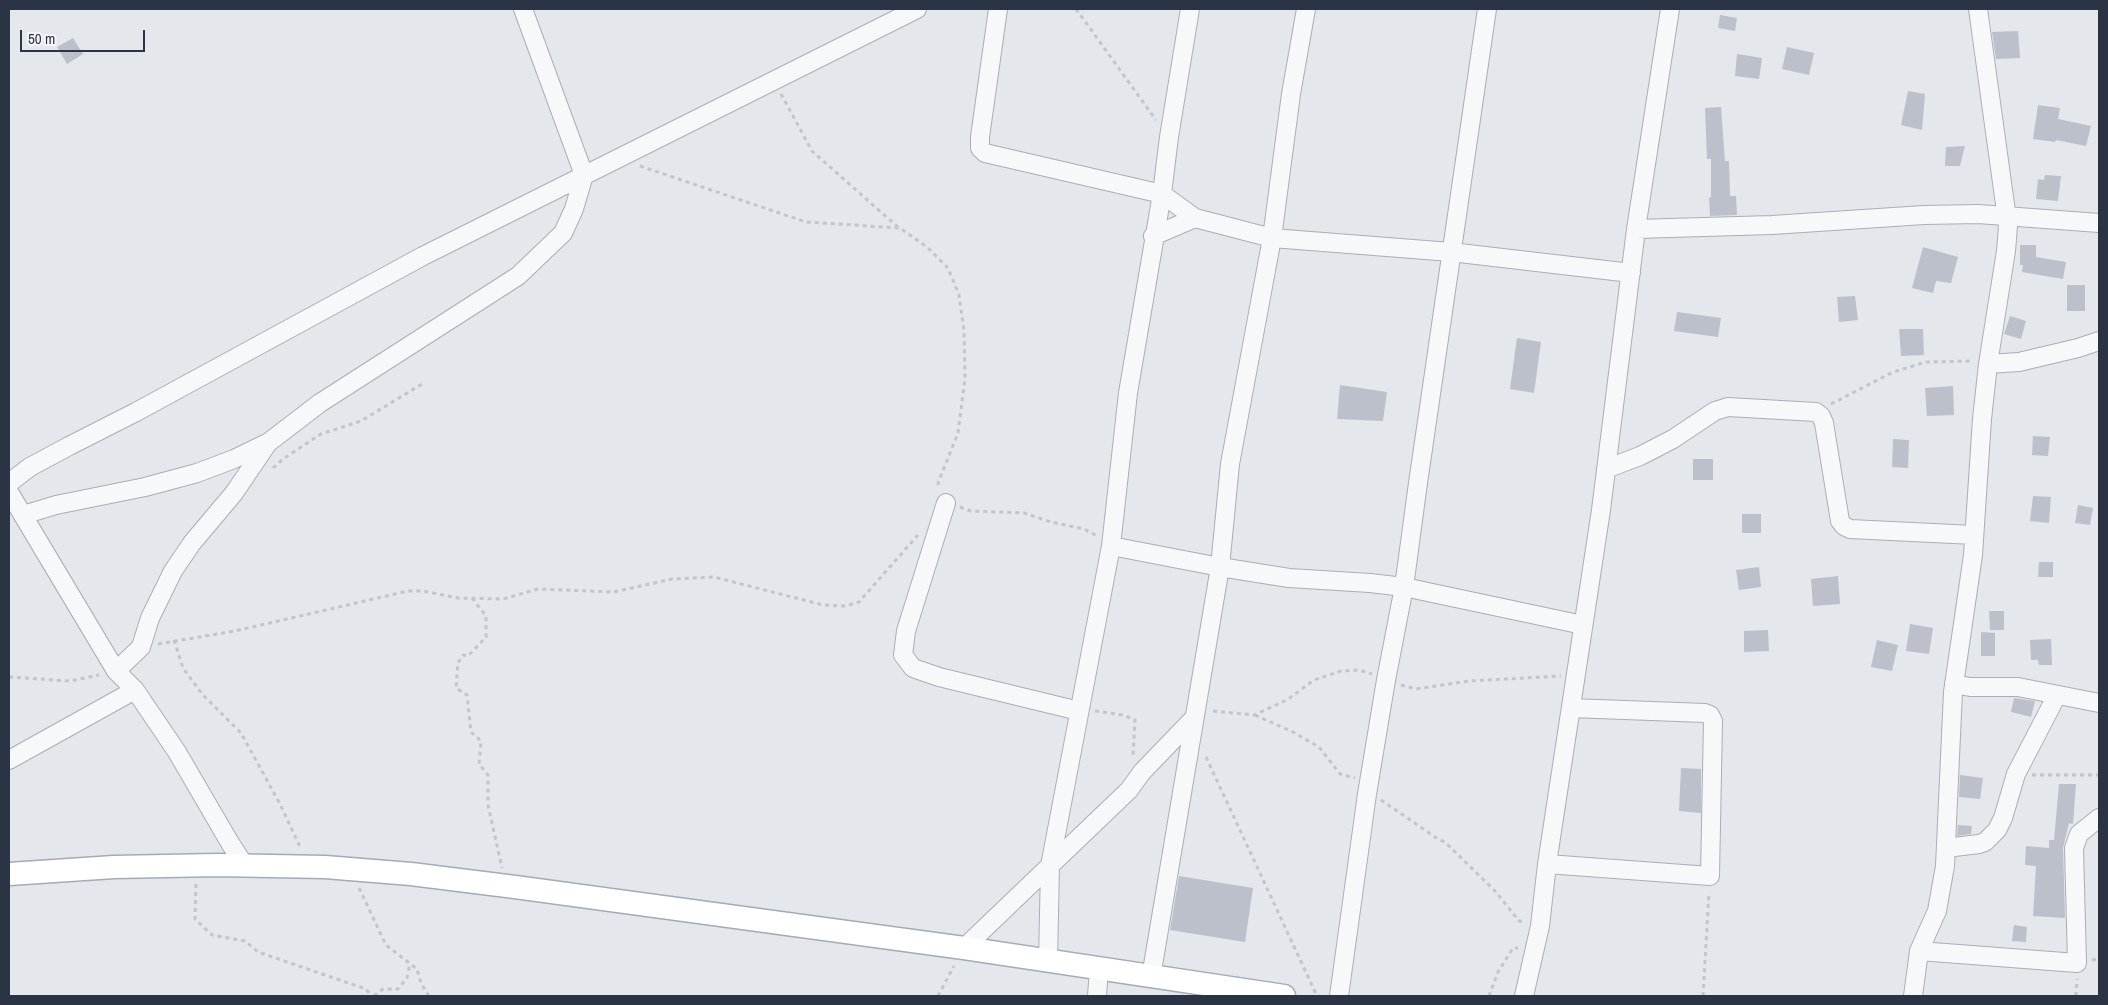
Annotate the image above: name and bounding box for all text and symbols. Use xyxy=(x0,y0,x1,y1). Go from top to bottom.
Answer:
scale bar xyxy=(22,20,148,52)
text: 50 m xyxy=(28,28,55,49)

